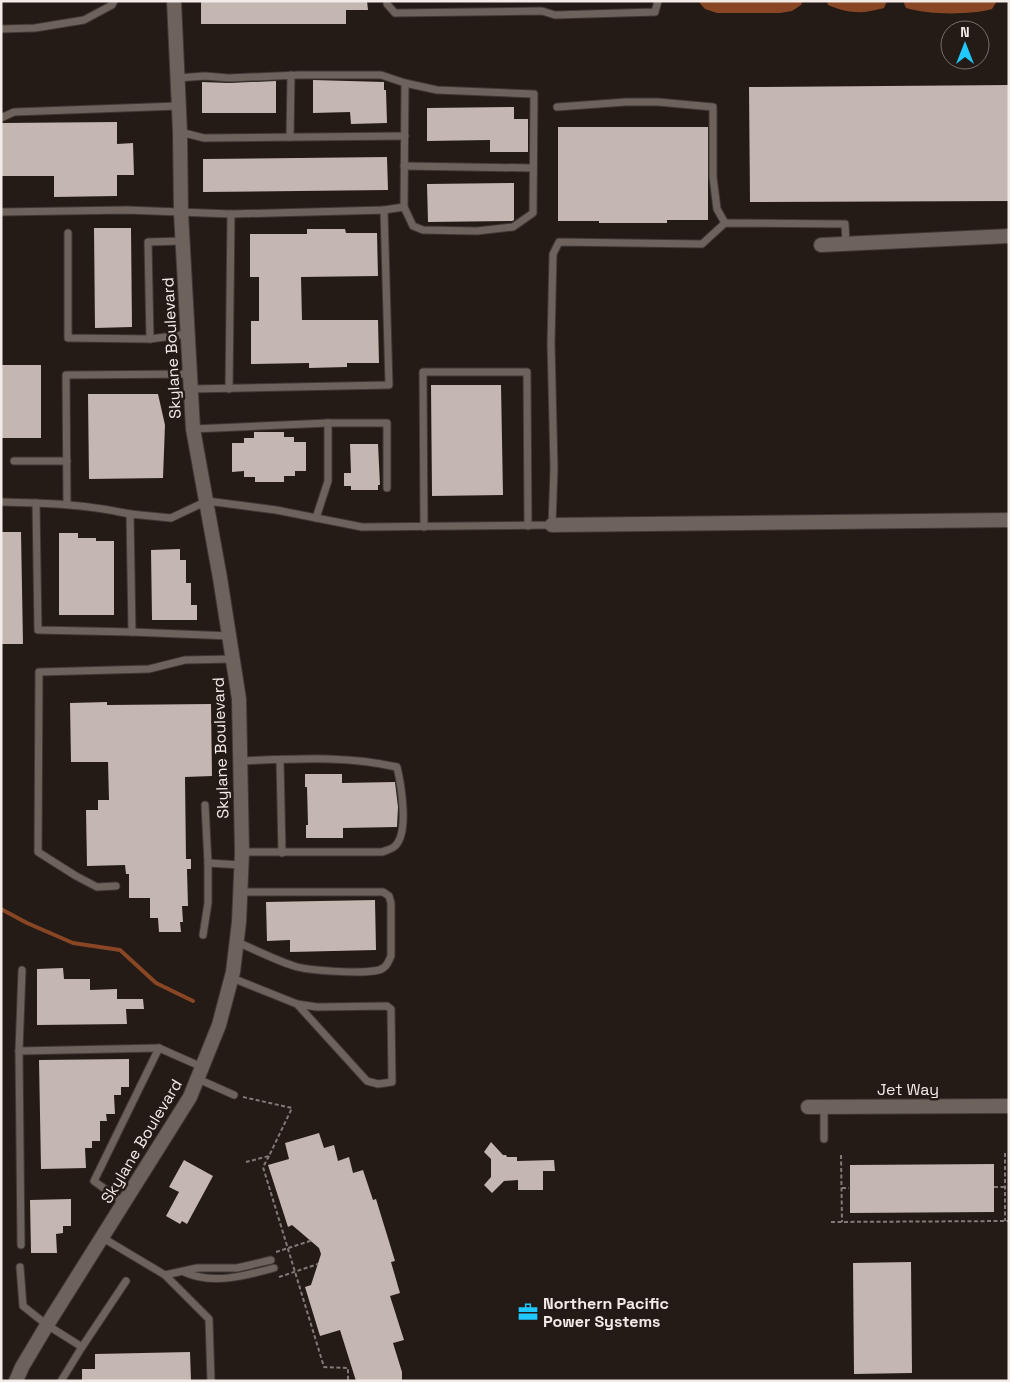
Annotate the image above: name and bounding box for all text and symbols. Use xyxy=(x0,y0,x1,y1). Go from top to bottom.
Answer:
north arrow xyxy=(940,20,990,70)
text: N xyxy=(960,23,970,41)
street label: Skylane Boulevard xyxy=(157,277,186,419)
street label: Skylane Boulevard xyxy=(208,677,233,819)
street label: Skylane Boulevard xyxy=(96,1075,187,1207)
street label: Jet Way xyxy=(877,1079,939,1100)
place label: Northern Pacific Power Systems xyxy=(543,1293,669,1332)
office icon: Northern Pacific Power Systems xyxy=(517,1301,539,1323)

